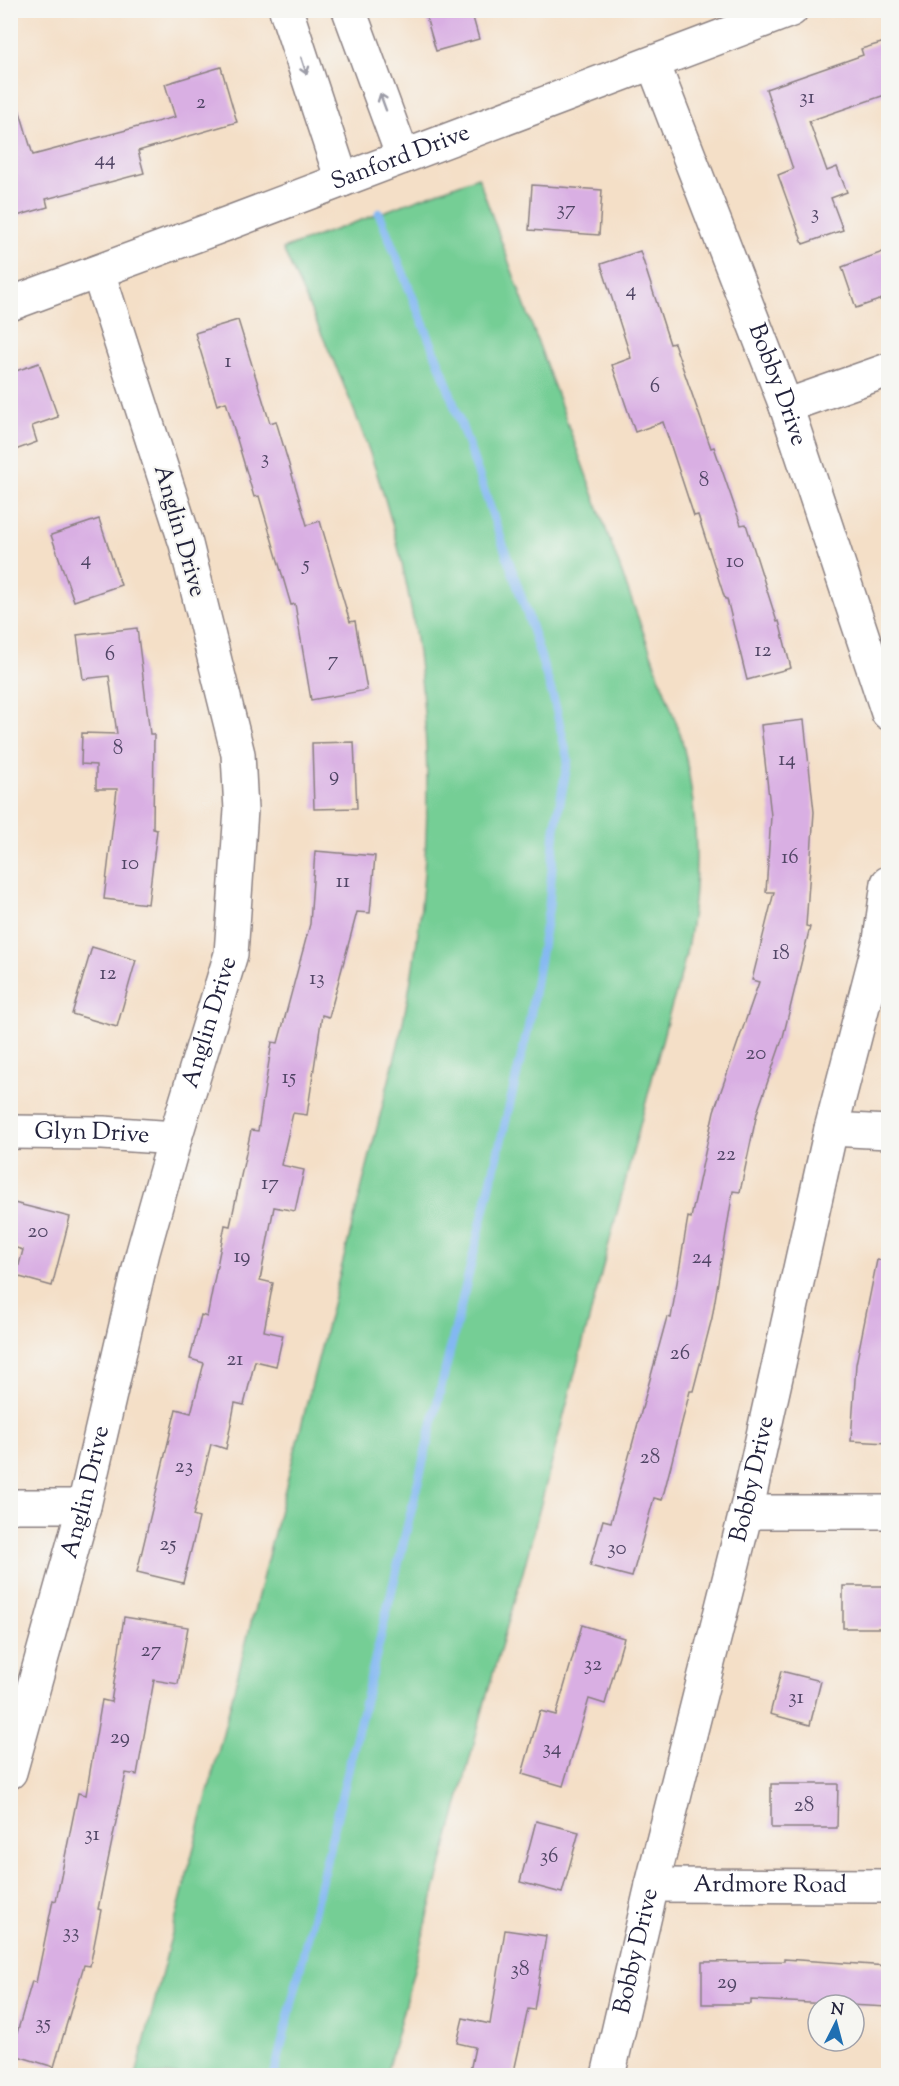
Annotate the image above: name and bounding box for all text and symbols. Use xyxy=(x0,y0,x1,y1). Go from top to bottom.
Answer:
one-way arrow xyxy=(299,56,310,75)
house number: 31 xyxy=(799,83,815,113)
house number: 2 xyxy=(196,88,206,118)
one-way arrow xyxy=(376,93,387,112)
street label: Sanford Drive xyxy=(326,116,475,200)
house number: 44 xyxy=(94,145,116,175)
house number: 37 xyxy=(556,195,576,225)
house number: 3 xyxy=(811,199,819,229)
house number: 4 xyxy=(626,276,636,306)
street label: Bobby Drive xyxy=(739,319,815,450)
house number: 1 xyxy=(224,347,232,377)
house number: 6 xyxy=(650,372,660,402)
house number: 3 xyxy=(261,444,269,474)
street label: Anglin Drive xyxy=(144,461,214,601)
house number: 8 xyxy=(699,466,709,496)
house number: 4 xyxy=(81,545,91,575)
house number: 10 xyxy=(726,547,744,577)
house number: 5 xyxy=(301,550,310,580)
house number: 12 xyxy=(755,636,772,666)
house number: 6 xyxy=(105,640,115,670)
house number: 7 xyxy=(328,646,339,676)
house number: 8 xyxy=(113,734,123,764)
house number: 14 xyxy=(778,745,796,775)
house number: 9 xyxy=(329,761,339,791)
house number: 16 xyxy=(781,843,799,873)
house number: 10 xyxy=(121,849,139,879)
house number: 11 xyxy=(336,867,350,897)
house number: 18 xyxy=(772,939,790,969)
street label: Anglin Drive xyxy=(174,953,246,1092)
house number: 12 xyxy=(100,959,117,989)
house number: 13 xyxy=(309,964,325,994)
house number: 20 xyxy=(746,1039,766,1069)
house number: 15 xyxy=(282,1063,296,1093)
street label: Glyn Drive xyxy=(34,1115,151,1153)
house number: 22 xyxy=(716,1140,736,1170)
house number: 17 xyxy=(261,1169,279,1199)
house number: 20 xyxy=(28,1217,48,1247)
house number: 19 xyxy=(233,1242,251,1272)
house number: 24 xyxy=(692,1243,712,1273)
house number: 26 xyxy=(670,1339,690,1369)
house number: 21 xyxy=(227,1345,243,1375)
street label: Bobby Drive xyxy=(722,1413,784,1546)
street label: Anglin Drive xyxy=(53,1422,119,1563)
house number: 28 xyxy=(640,1443,660,1473)
house number: 23 xyxy=(175,1452,193,1482)
house number: 25 xyxy=(159,1530,177,1560)
house number: 30 xyxy=(607,1534,627,1564)
house number: 27 xyxy=(141,1636,162,1666)
house number: 32 xyxy=(584,1650,602,1680)
house number: 31 xyxy=(788,1683,804,1713)
house number: 29 xyxy=(110,1723,130,1753)
house number: 34 xyxy=(542,1734,562,1764)
house number: 28 xyxy=(794,1791,814,1821)
house number: 31 xyxy=(84,1820,100,1850)
house number: 36 xyxy=(540,1842,558,1872)
street label: Ardmore Road xyxy=(693,1868,847,1903)
street label: Bobby Drive xyxy=(606,1885,668,2018)
house number: 33 xyxy=(63,1918,79,1948)
house number: 38 xyxy=(511,1955,529,1985)
house number: 29 xyxy=(717,1968,737,1998)
north arrow xyxy=(806,1993,866,2053)
text: N xyxy=(830,1998,845,2023)
house number: 35 xyxy=(35,2009,51,2039)

